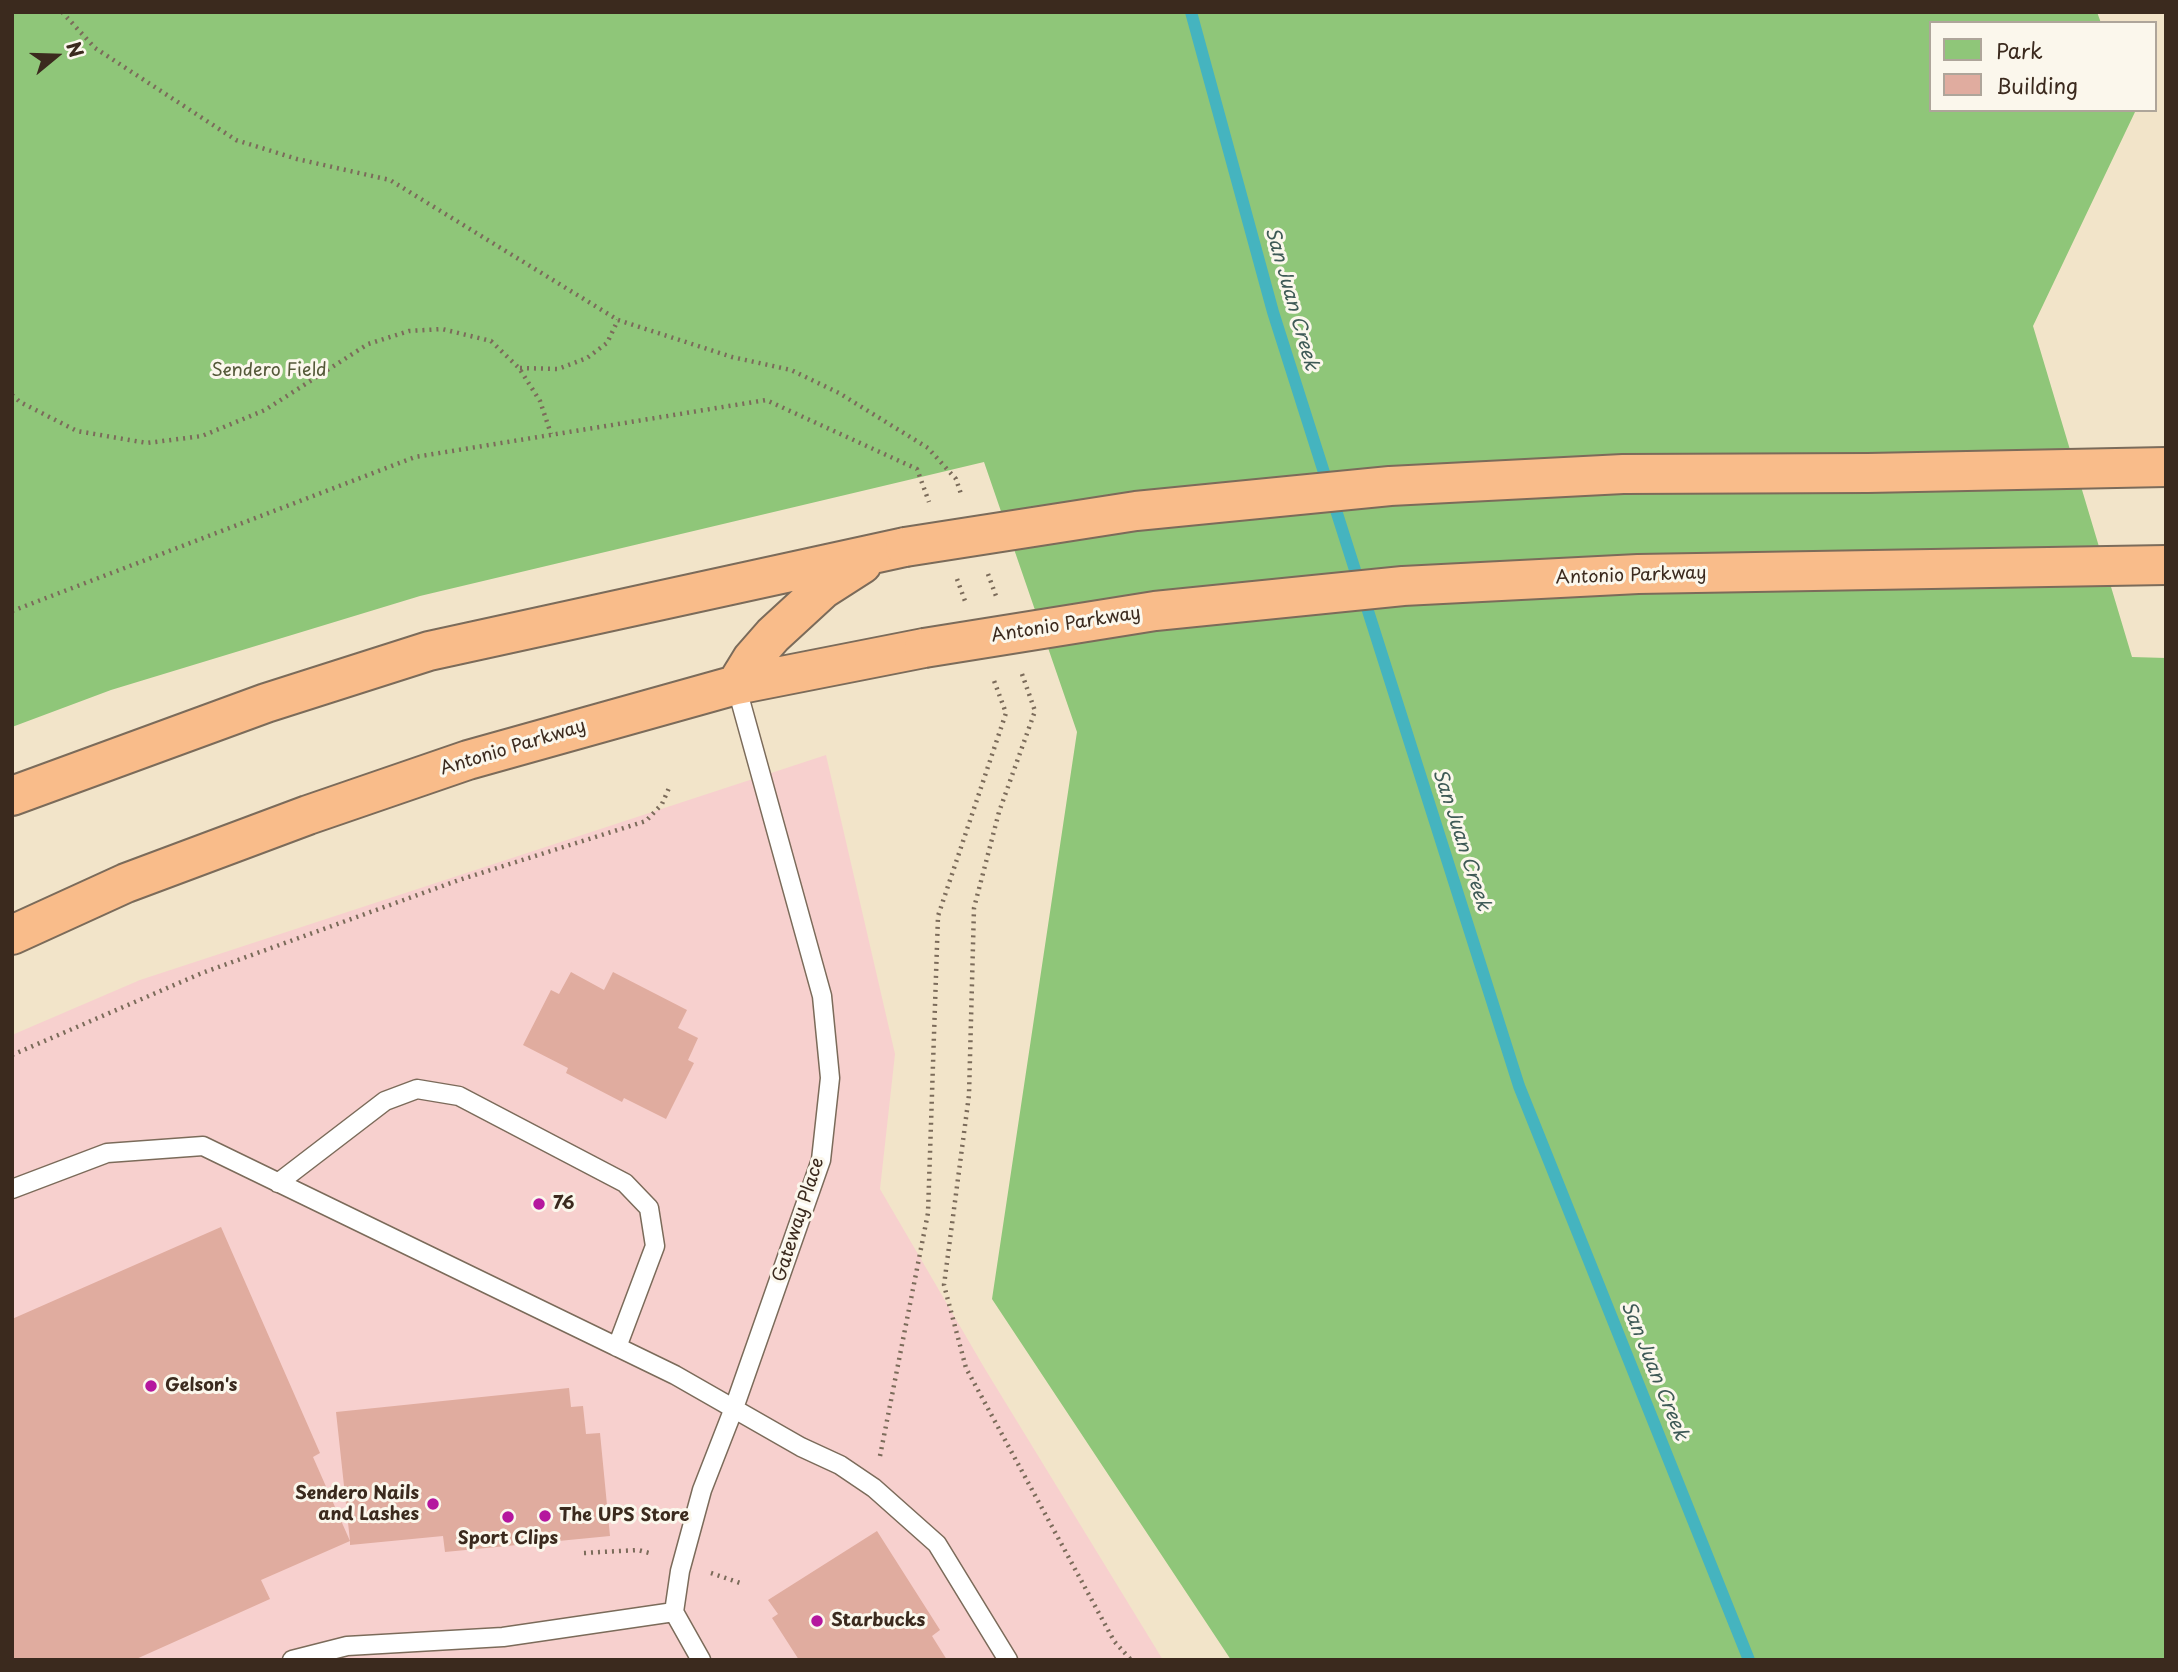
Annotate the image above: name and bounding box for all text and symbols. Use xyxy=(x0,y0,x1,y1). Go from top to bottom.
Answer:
north arrow xyxy=(21,21,91,91)
legend xyxy=(1930,21,2157,112)
text: Park xyxy=(1996,34,2043,66)
text: N xyxy=(60,37,92,61)
text: Building xyxy=(1996,69,2078,101)
water label: San Juan Creek xyxy=(1260,225,1322,373)
park label: Sendero Field xyxy=(211,360,327,382)
street label: Antonio Parkway xyxy=(1555,563,1707,589)
street label: Antonio Parkway xyxy=(990,603,1142,647)
street label: Antonio Parkway xyxy=(438,716,588,780)
water label: San Juan Creek xyxy=(1427,766,1495,914)
street label: Gateway Place xyxy=(769,1155,829,1285)
place label: 76 xyxy=(553,1193,574,1215)
marker: 76 xyxy=(531,1196,547,1212)
water label: San Juan Creek xyxy=(1616,1298,1692,1444)
place label: Gelson's xyxy=(165,1375,237,1397)
marker: Gelson's xyxy=(143,1378,159,1394)
place label: Sendero Nails and Lashes xyxy=(295,1483,419,1526)
marker: Sendero Nails and Lashes xyxy=(425,1496,441,1512)
place label: The UPS Store xyxy=(559,1505,689,1527)
marker: The UPS Store xyxy=(537,1508,553,1524)
marker: Sport Clips xyxy=(500,1509,516,1525)
place label: Sport Clips xyxy=(458,1528,558,1550)
place label: Starbucks xyxy=(831,1610,925,1632)
marker: Starbucks xyxy=(809,1613,825,1629)

